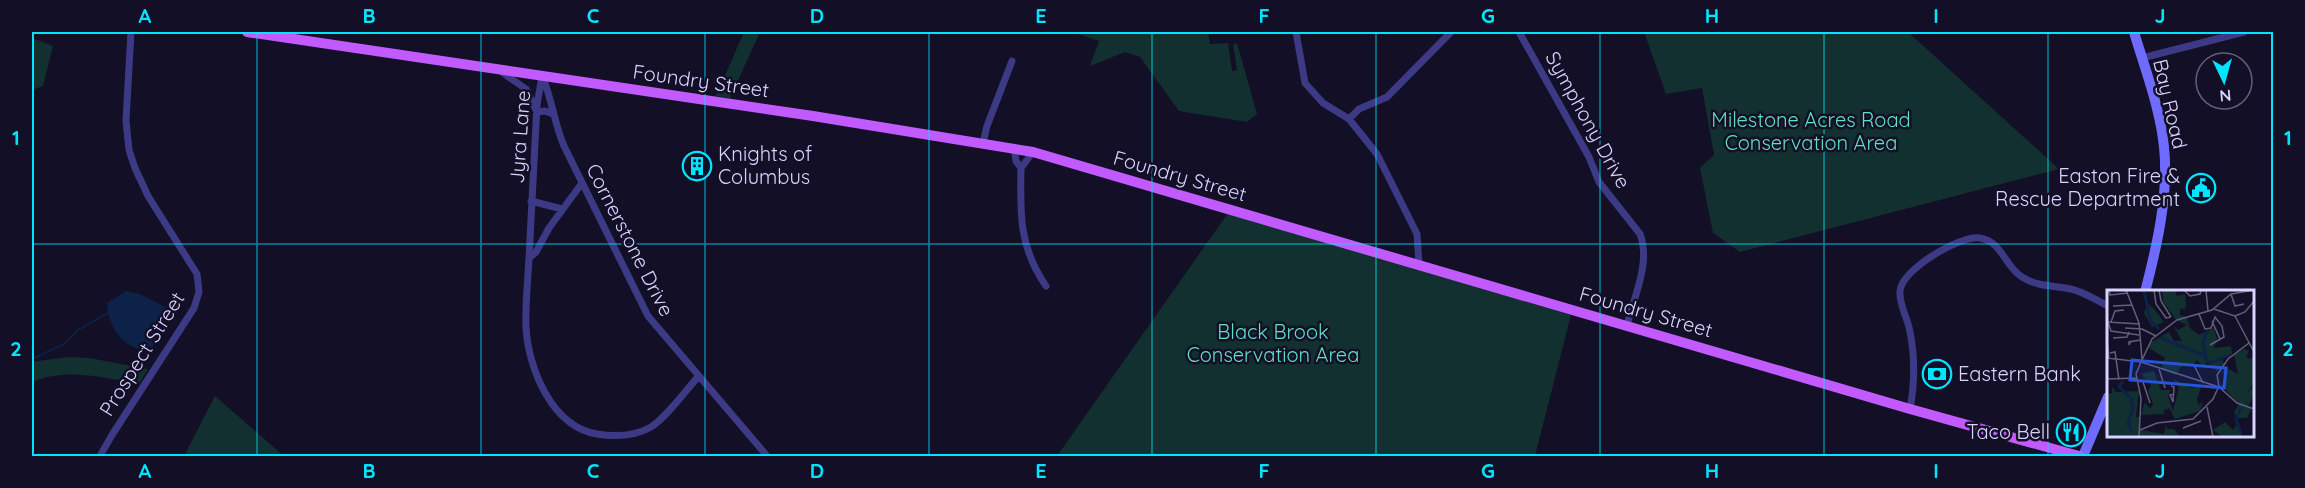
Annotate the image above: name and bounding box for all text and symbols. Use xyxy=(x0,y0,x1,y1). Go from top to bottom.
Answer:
text: A xyxy=(139,3,152,28)
text: B xyxy=(362,3,376,28)
text: C xyxy=(587,3,600,28)
text: D xyxy=(810,3,824,28)
text: E xyxy=(1035,3,1047,28)
text: F xyxy=(1258,3,1270,28)
text: G xyxy=(1481,3,1495,28)
text: H xyxy=(1705,3,1719,28)
text: I xyxy=(1933,3,1939,28)
text: J xyxy=(2154,3,2166,28)
street label: Symphony Drive xyxy=(1540,47,1636,193)
north arrow xyxy=(2194,51,2254,111)
street label: Bay Road xyxy=(2148,56,2193,151)
street label: Foundry Street xyxy=(631,59,771,102)
text: N xyxy=(2219,85,2232,106)
street label: Jyra Lane xyxy=(504,89,535,184)
park label: Milestone Acres Road Conservation Area xyxy=(1711,107,1911,155)
text: 1 xyxy=(12,125,20,150)
text: 1 xyxy=(2284,125,2292,150)
place label: Knights of Columbus xyxy=(718,141,812,189)
street label: Foundry Street xyxy=(1111,145,1250,207)
building icon: Knights of Columbus xyxy=(681,150,713,182)
street label: Cornerstone Drive xyxy=(581,159,680,320)
place label: Easton Fire & Rescue Department xyxy=(1995,163,2180,211)
public building icon: Easton Fire & Rescue Department xyxy=(2185,172,2217,204)
street label: Foundry Street xyxy=(1577,281,1716,343)
street label: Prospect Street xyxy=(94,287,190,420)
inset map xyxy=(2107,290,2254,437)
park label: Black Brook Conservation Area xyxy=(1187,319,1359,367)
text: 2 xyxy=(10,336,22,361)
text: 2 xyxy=(2282,336,2294,361)
bank icon: Eastern Bank xyxy=(1921,358,1953,390)
place label: Eastern Bank xyxy=(1958,361,2081,386)
restaurant icon: Taco Bell xyxy=(2055,416,2087,448)
place label: Taco Bell xyxy=(1966,419,2050,444)
text: A xyxy=(139,458,152,483)
text: B xyxy=(362,458,376,483)
text: C xyxy=(587,458,600,483)
text: D xyxy=(810,458,824,483)
text: E xyxy=(1035,458,1047,483)
text: F xyxy=(1258,458,1270,483)
text: G xyxy=(1481,458,1495,483)
text: H xyxy=(1705,458,1719,483)
text: I xyxy=(1933,458,1939,483)
text: J xyxy=(2154,458,2166,483)

